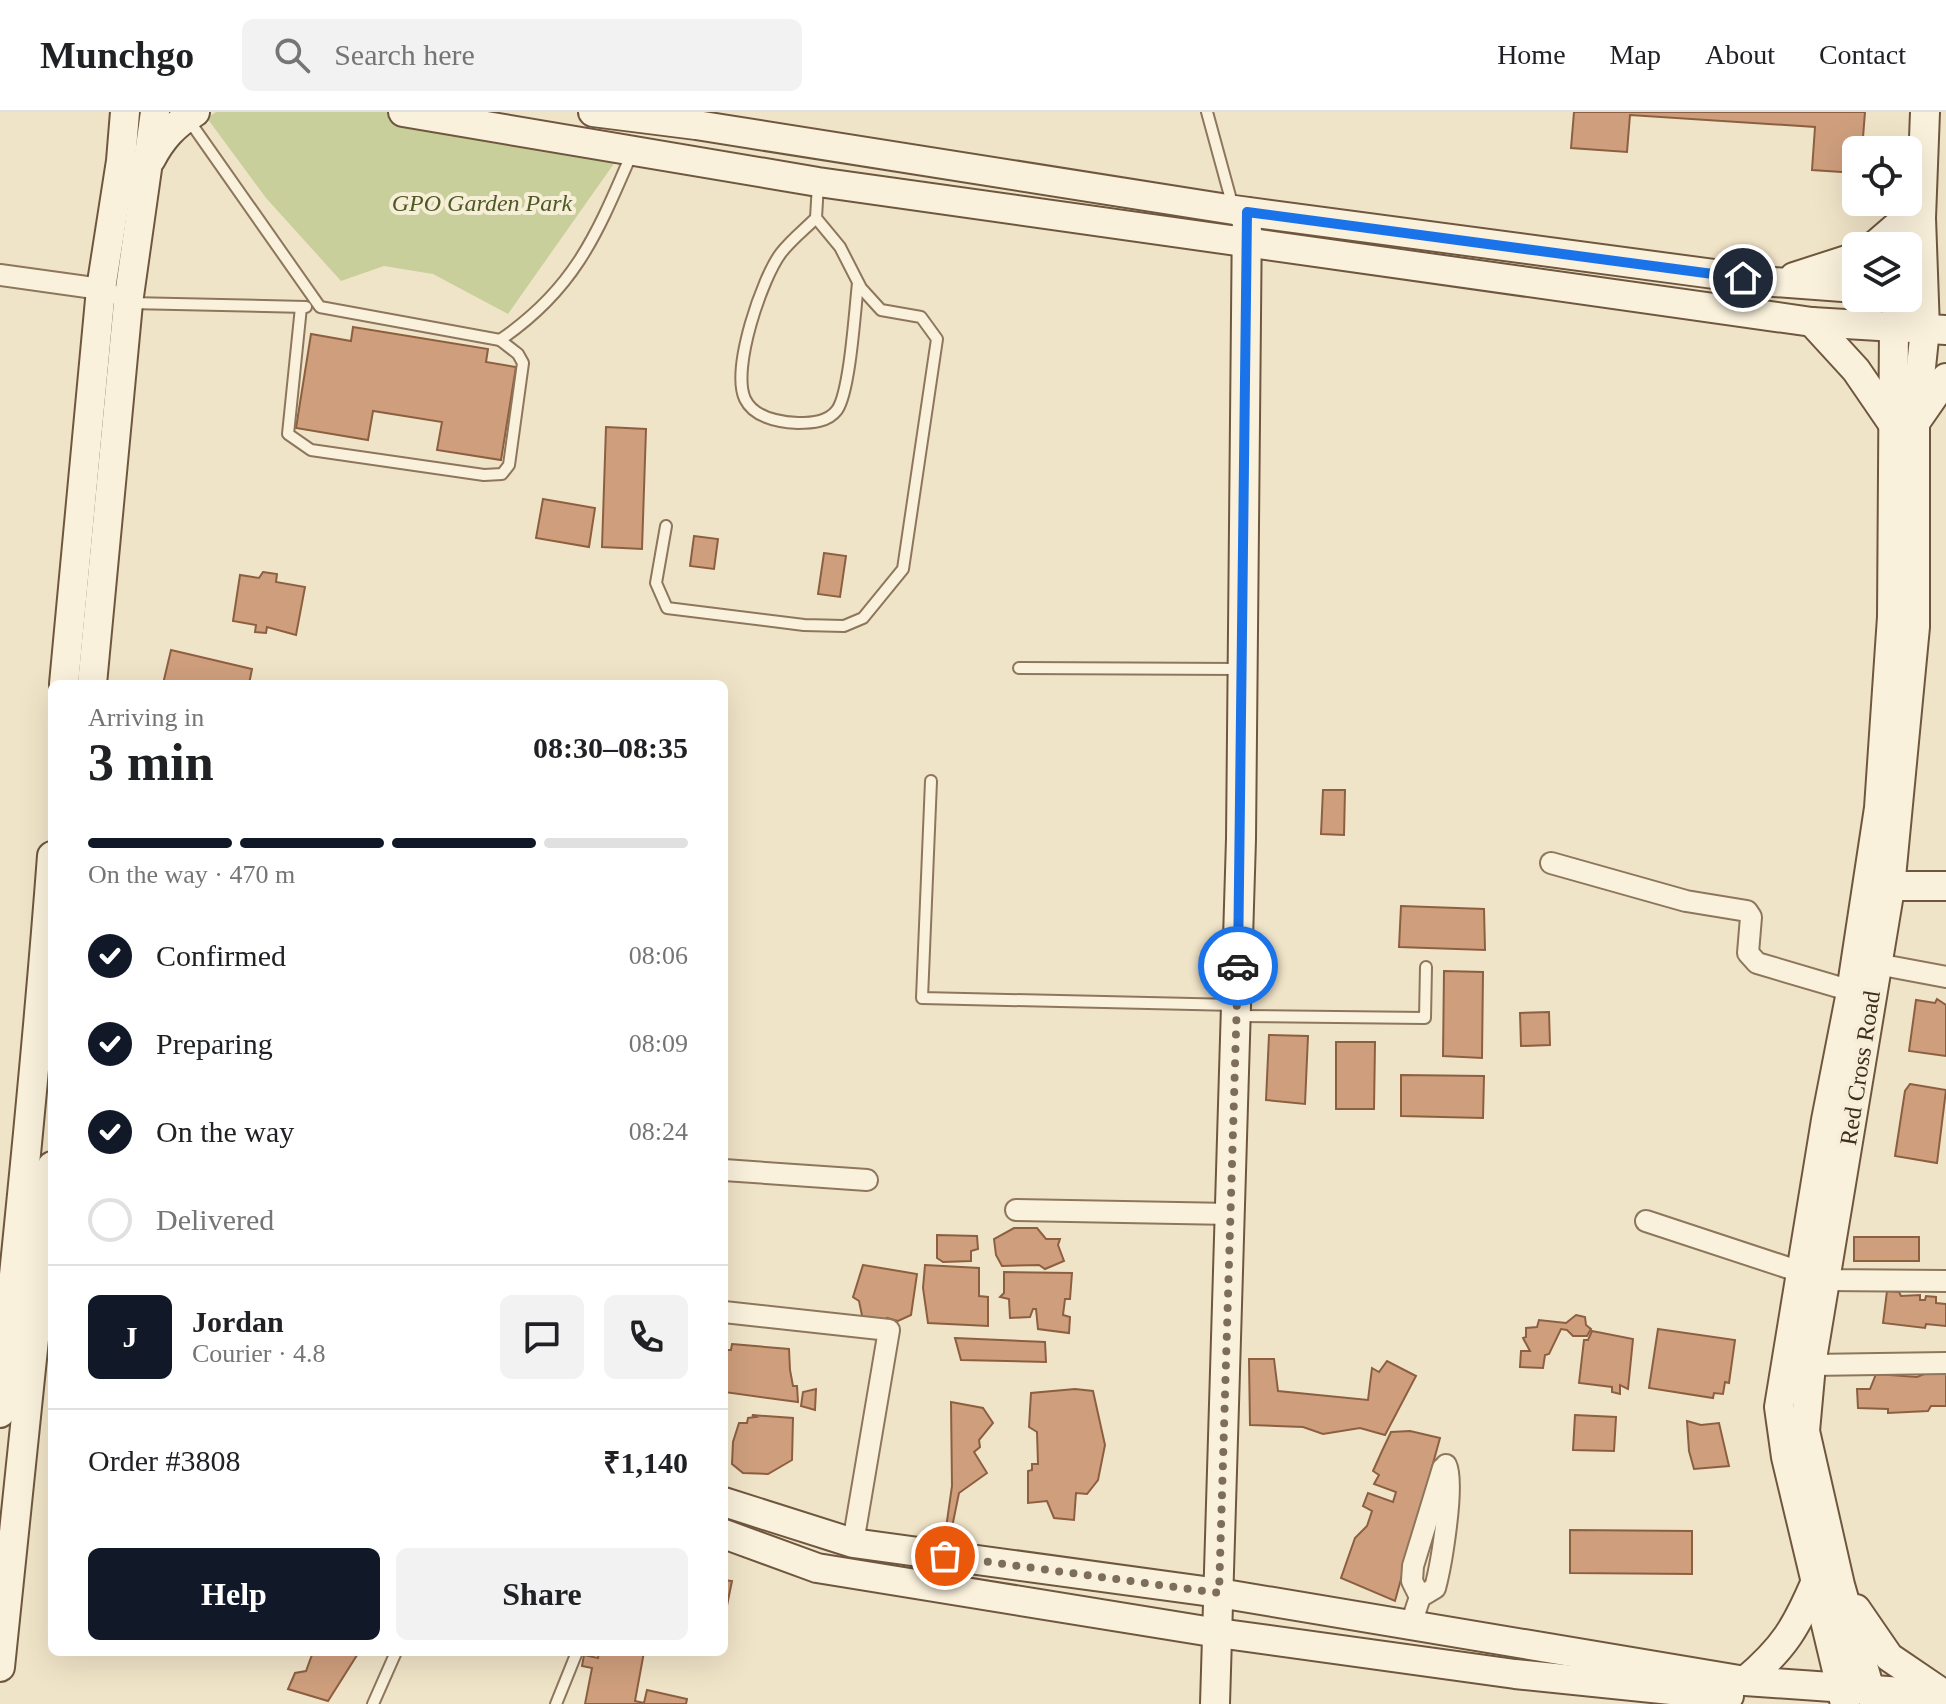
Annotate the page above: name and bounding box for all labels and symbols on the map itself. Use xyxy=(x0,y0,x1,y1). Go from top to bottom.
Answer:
park label: GPO Garden Park xyxy=(392,190,573,216)
pin xyxy=(1709,244,1777,312)
courier xyxy=(1198,926,1278,1006)
street label: Red Cross Road xyxy=(1835,989,1885,1147)
pin xyxy=(911,1522,979,1590)

